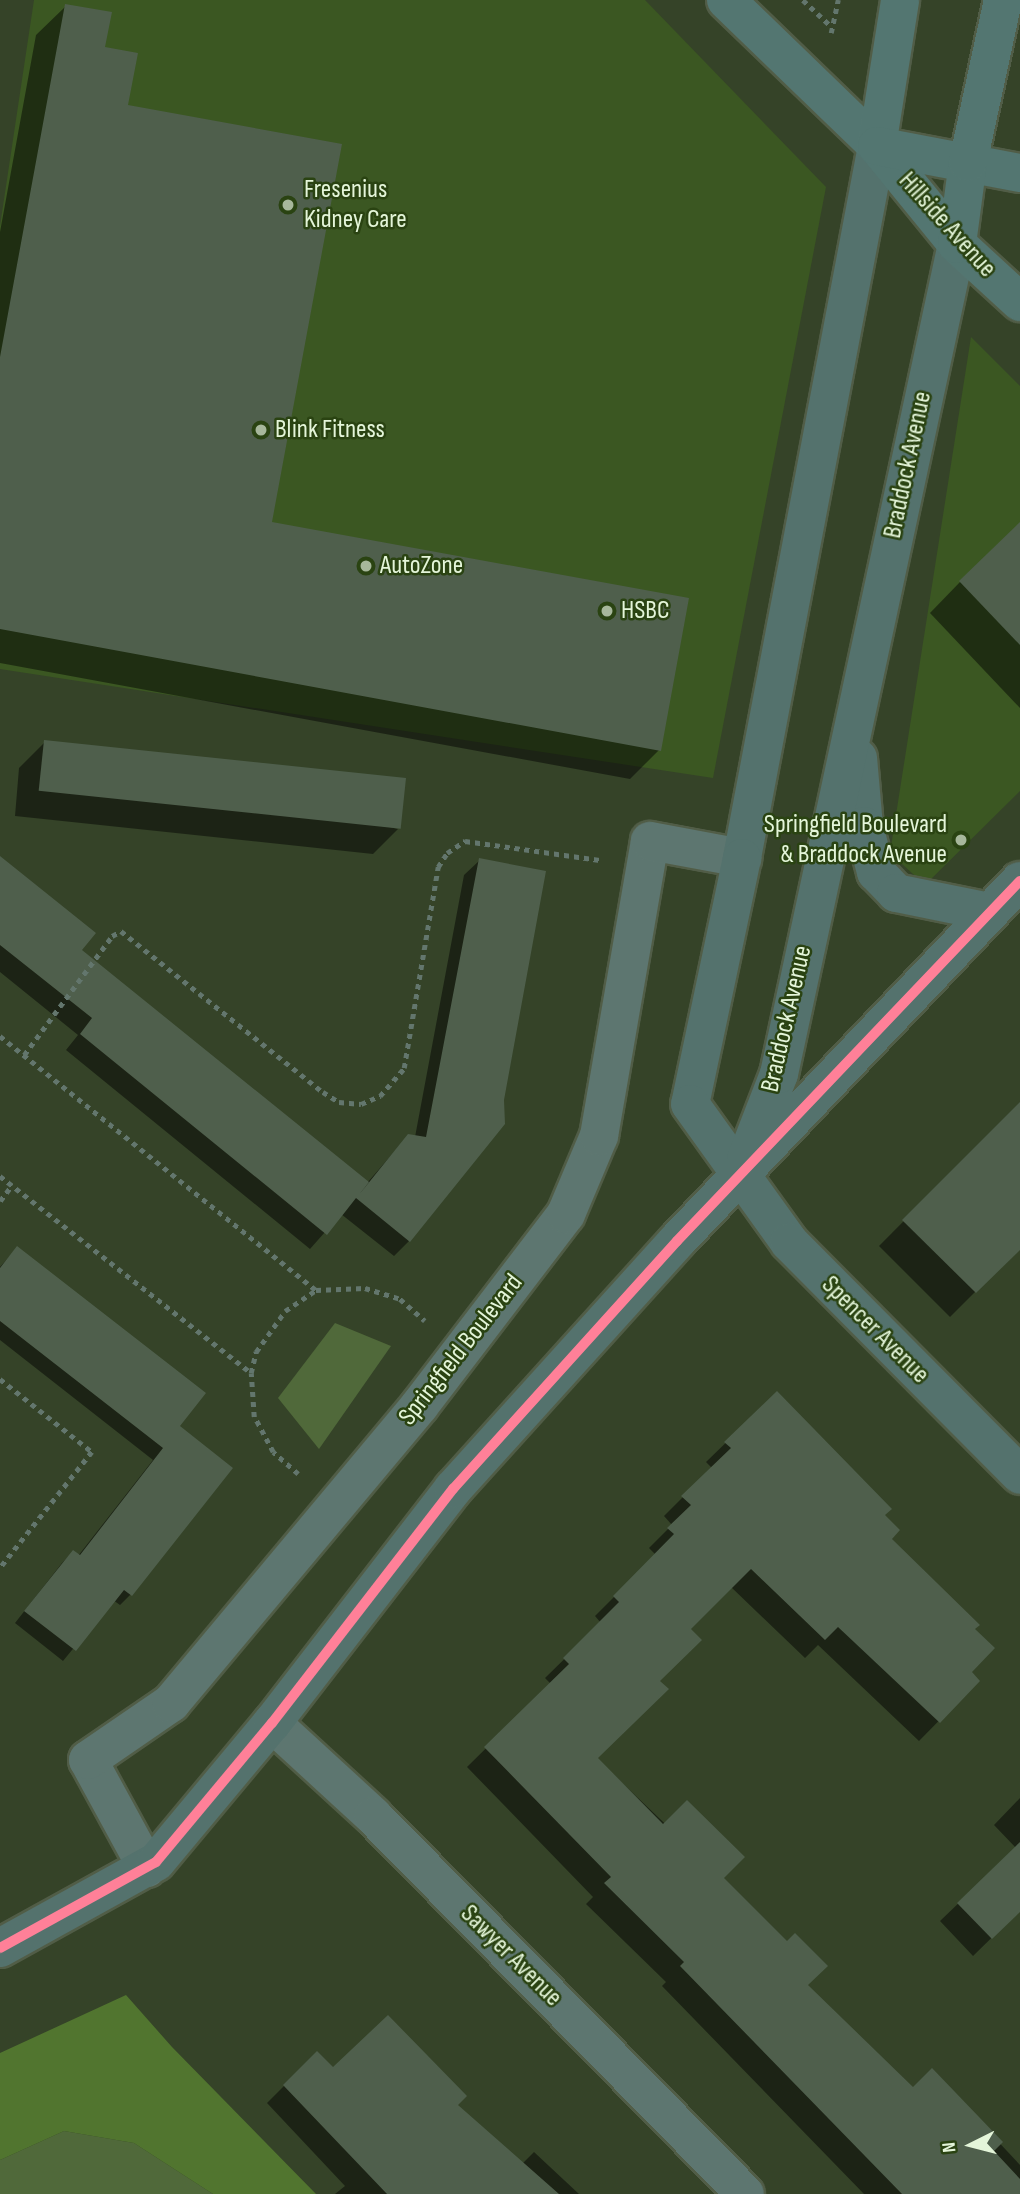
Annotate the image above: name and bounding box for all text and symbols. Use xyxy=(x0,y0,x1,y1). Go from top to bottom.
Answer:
street label: Hillside Avenue xyxy=(892,166,1002,284)
place label: Fresenius Kidney Care xyxy=(304,174,407,235)
marker: Fresenius Kidney Care xyxy=(278,195,298,215)
street label: Braddock Avenue xyxy=(877,389,939,541)
place label: Blink Fitness xyxy=(275,414,385,446)
marker: Blink Fitness xyxy=(253,422,269,438)
place label: AutoZone xyxy=(380,550,463,582)
marker: AutoZone xyxy=(358,558,374,574)
place label: HSBC xyxy=(621,595,670,627)
marker: HSBC xyxy=(599,603,615,619)
place label: Springfield Boulevard & Braddock Avenue xyxy=(764,809,947,870)
marker: Springfield Boulevard & Braddock Avenue xyxy=(953,832,969,848)
street label: Braddock Avenue xyxy=(755,943,819,1095)
street label: Springfield Boulevard xyxy=(392,1268,530,1432)
street label: Spencer Avenue xyxy=(815,1270,935,1390)
street label: Sawyer Avenue xyxy=(454,1899,568,2013)
north arrow xyxy=(936,2110,1006,2180)
text: N xyxy=(938,2141,962,2153)

